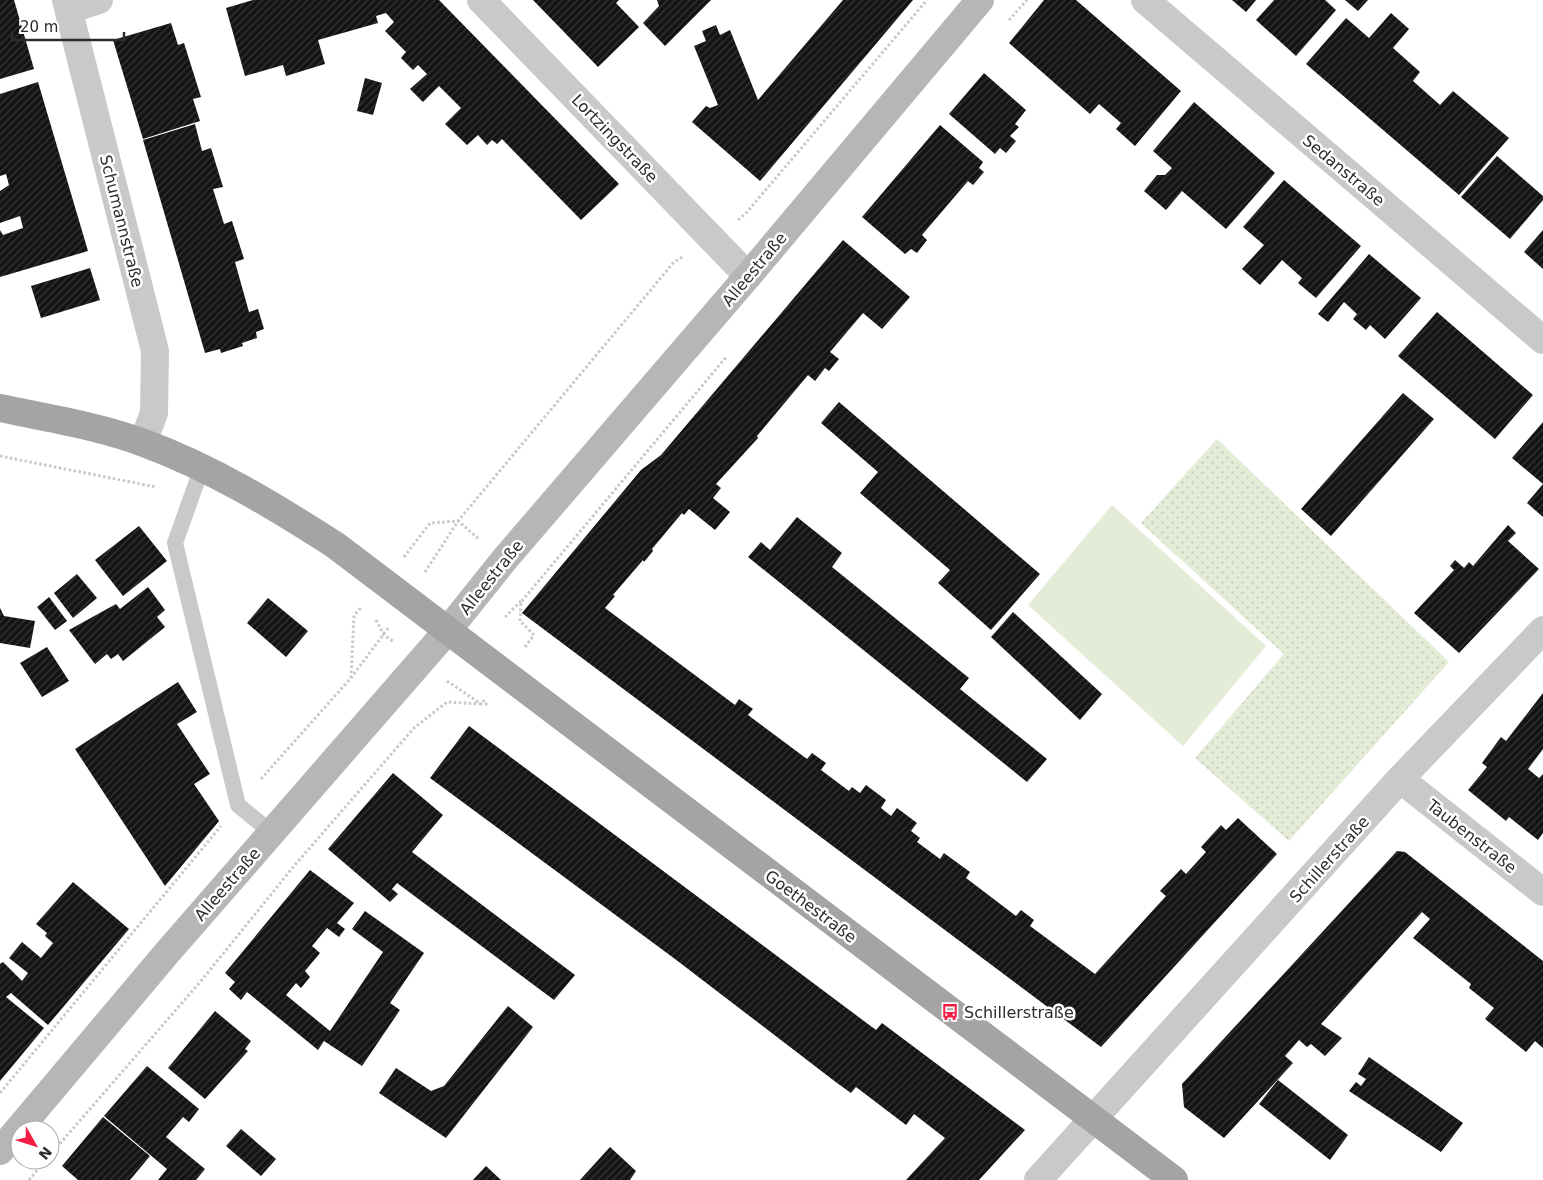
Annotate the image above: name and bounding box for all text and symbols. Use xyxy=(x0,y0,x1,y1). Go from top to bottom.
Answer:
scale bar xyxy=(12,10,125,42)
text: 20 m xyxy=(20,18,58,36)
street label: Lortzingstraße xyxy=(568,90,662,186)
street label: Sedanstraße xyxy=(1299,131,1388,210)
street label: Schumannstraße xyxy=(96,153,147,289)
street label: Alleestraße xyxy=(718,229,791,310)
street label: Alleestraße xyxy=(456,536,527,618)
street label: Taubenstraße xyxy=(1422,795,1520,877)
street label: Schillerstraße xyxy=(1286,812,1373,906)
street label: Alleestraße xyxy=(191,844,264,925)
street label: Goethestraße xyxy=(761,866,860,947)
bus stop icon: Schillerstraße xyxy=(940,1002,960,1022)
place label: Schillerstraße xyxy=(964,1003,1074,1022)
north arrow xyxy=(10,1120,60,1170)
text: N xyxy=(35,1144,55,1163)

